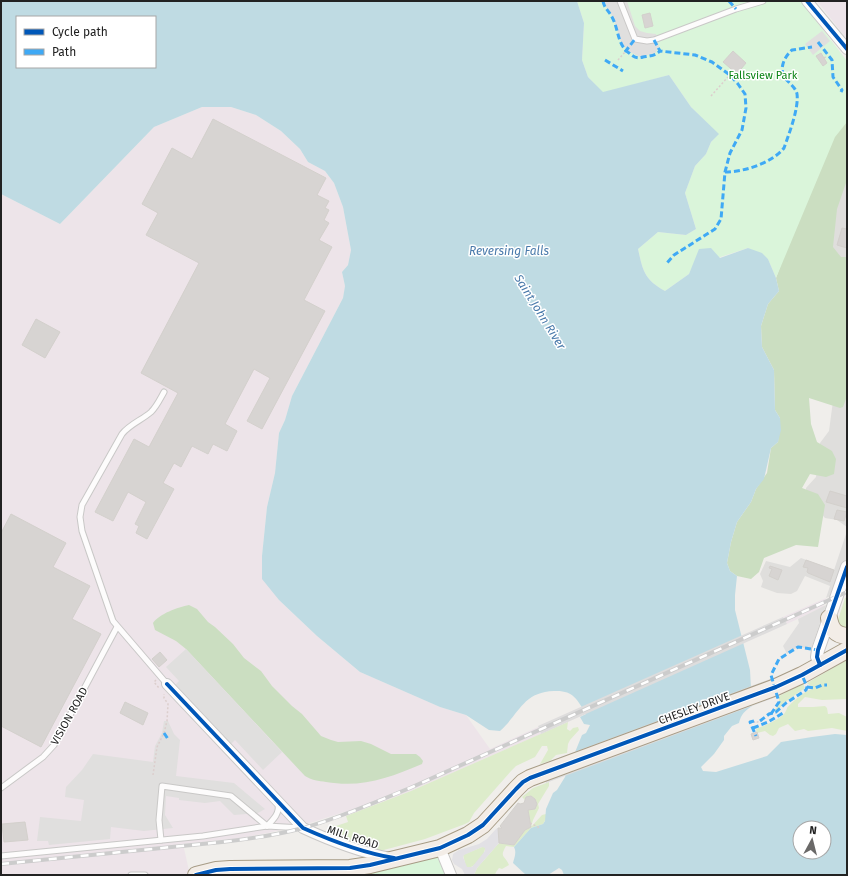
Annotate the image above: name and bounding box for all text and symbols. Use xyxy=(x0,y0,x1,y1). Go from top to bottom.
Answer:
legend xyxy=(16,16,156,68)
text: Cycle path xyxy=(52,25,108,39)
text: Path xyxy=(52,45,76,59)
park label: Fallsview Park xyxy=(729,69,798,82)
water label: Reversing Falls xyxy=(469,244,550,258)
water label: Saint John River xyxy=(511,271,569,352)
street label: VISION ROAD xyxy=(48,685,91,747)
street label: CHESLEY DRIVE xyxy=(657,690,732,727)
north arrow xyxy=(792,820,832,860)
street label: MILL ROAD xyxy=(326,823,380,852)
text: N xyxy=(809,824,818,837)

